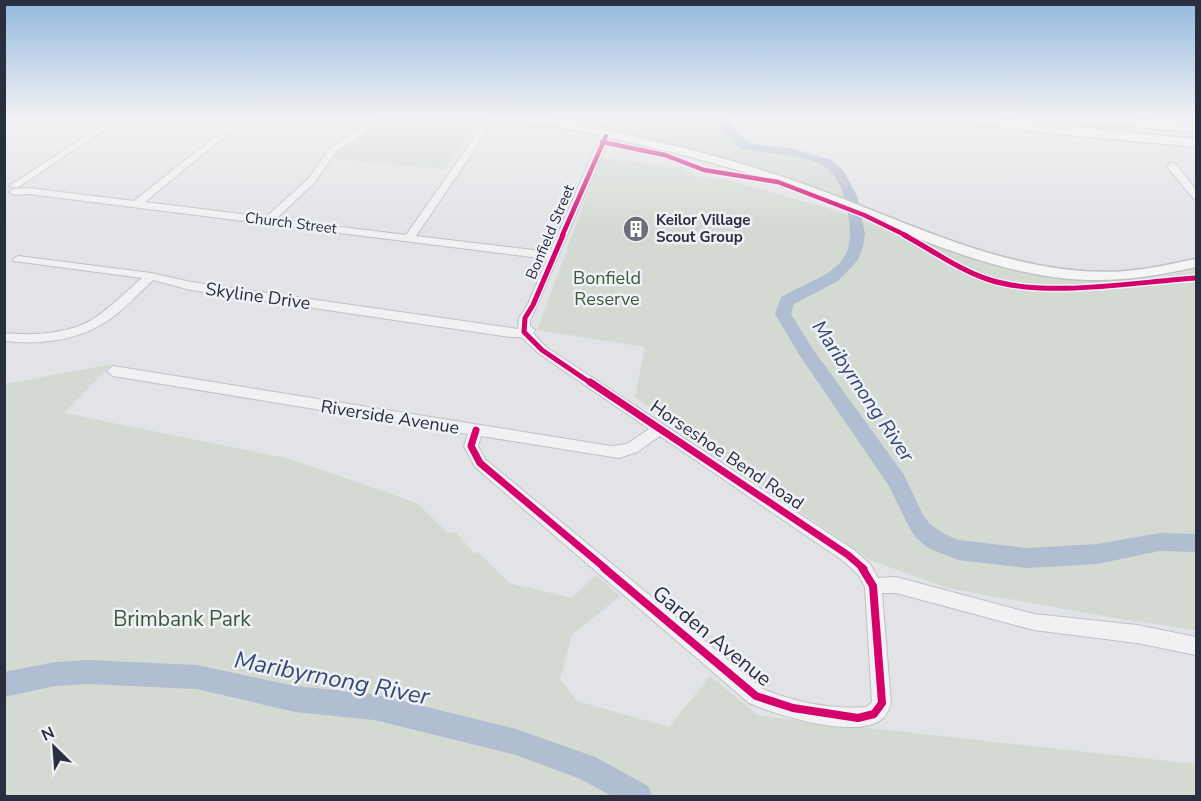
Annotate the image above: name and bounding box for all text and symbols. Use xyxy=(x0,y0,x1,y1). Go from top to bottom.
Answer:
street label: Bonfield Street xyxy=(521,181,579,283)
street label: Church Street xyxy=(244,207,339,239)
place label: Keilor Village Scout Group xyxy=(656,210,751,247)
building icon: Keilor Village Scout Group xyxy=(621,214,651,244)
park label: Bonfield Reserve xyxy=(573,266,641,311)
street label: Skyline Drive xyxy=(204,277,312,315)
water label: Maribyrnong River xyxy=(806,315,921,468)
street label: Riverside Avenue xyxy=(319,394,461,440)
street label: Horseshoe Bend Road xyxy=(646,395,808,515)
street label: Garden Avenue xyxy=(646,579,778,693)
park label: Brimbank Park xyxy=(113,605,251,633)
water label: Maribyrnong River xyxy=(232,643,434,713)
north arrow xyxy=(24,717,84,777)
text: N xyxy=(38,722,58,747)

